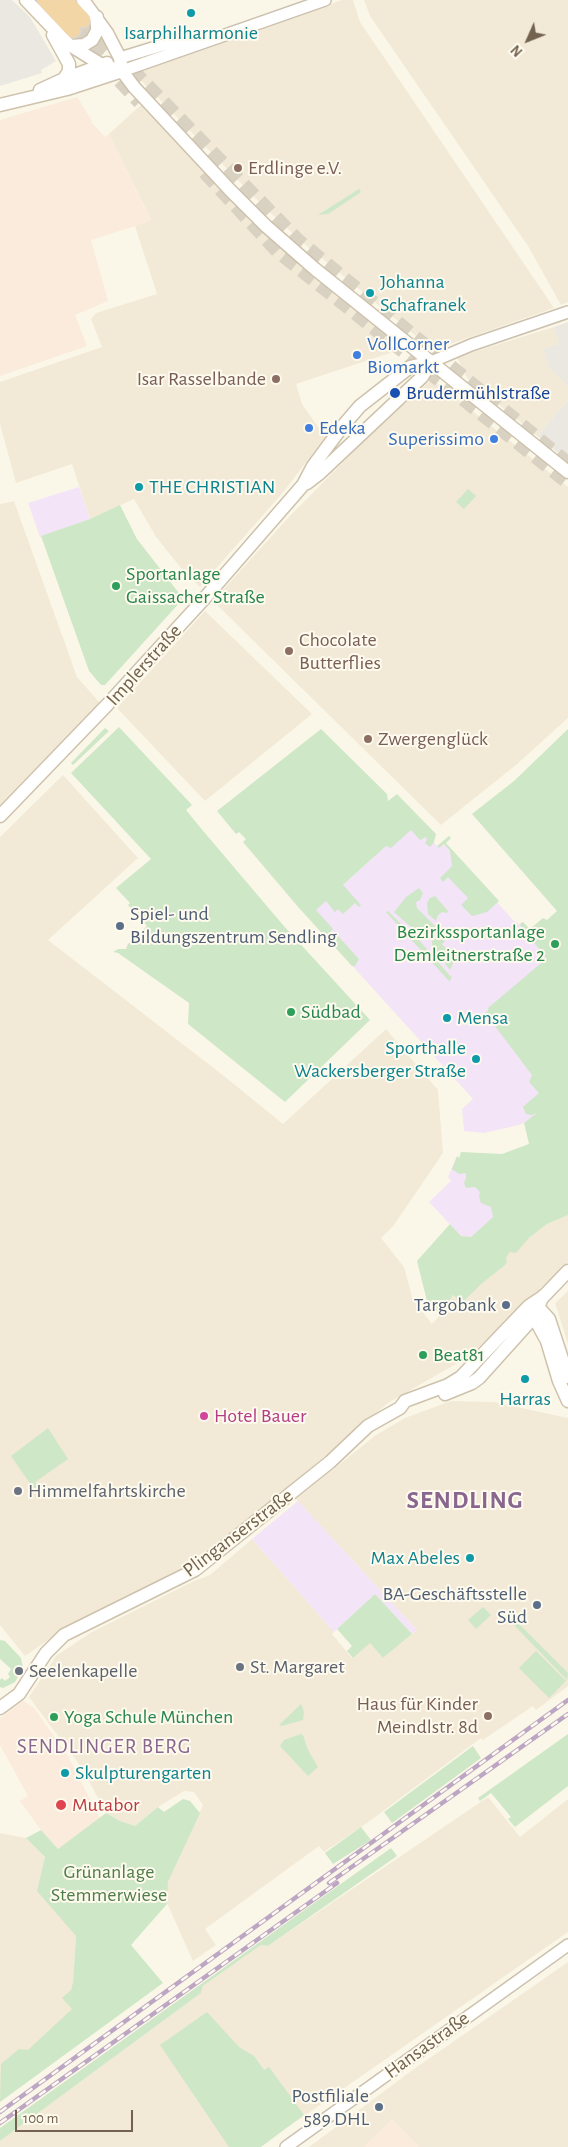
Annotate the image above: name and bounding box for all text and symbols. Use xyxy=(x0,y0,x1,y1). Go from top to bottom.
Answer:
marker: Isarphilharmonie xyxy=(185,7,197,19)
north arrow xyxy=(503,15,553,65)
place label: Isarphilharmonie xyxy=(124,21,258,45)
text: N xyxy=(509,42,526,59)
place label: Erdlinge e.V. xyxy=(248,156,342,180)
marker: Erdlinge e.V. xyxy=(232,162,244,174)
place label: Johanna Schafranek xyxy=(380,270,466,317)
marker: Johanna Schafranek xyxy=(364,287,376,299)
place label: VollCorner Biomarkt xyxy=(367,332,449,379)
marker: VollCorner Biomarkt xyxy=(351,349,363,361)
place label: Isar Rasselbande xyxy=(137,367,266,391)
marker: Isar Rasselbande xyxy=(270,373,282,385)
place label: Brudermühlstraße xyxy=(406,381,550,405)
marker: Brudermühlstraße xyxy=(388,386,402,400)
place label: Edeka xyxy=(319,416,366,440)
marker: Edeka xyxy=(303,422,315,434)
place label: Superissimo xyxy=(388,427,484,451)
marker: Superissimo xyxy=(488,433,500,445)
place label: THE CHRISTIAN xyxy=(149,475,275,499)
marker: THE CHRISTIAN xyxy=(133,481,145,493)
place label: Sportanlage Gaissacher Straße xyxy=(126,562,265,609)
marker: Sportanlage Gaissacher Straße xyxy=(110,580,122,592)
street label: Implerstraße xyxy=(101,619,187,711)
place label: Chocolate Butterflies xyxy=(299,628,381,675)
marker: Chocolate Butterflies xyxy=(283,645,295,657)
place label: Zwergenglück xyxy=(378,727,488,751)
marker: Zwergenglück xyxy=(362,733,374,745)
place label: Spiel- und Bildungszentrum Sendling xyxy=(130,902,337,949)
marker: Spiel- und Bildungszentrum Sendling xyxy=(114,920,126,932)
place label: Bezirkssportanlage Demleitnerstraße 2 xyxy=(394,920,545,967)
marker: Bezirkssportanlage Demleitnerstraße 2 xyxy=(549,938,561,950)
place label: Südbad xyxy=(301,1000,361,1024)
marker: Südbad xyxy=(285,1006,297,1018)
place label: Mensa xyxy=(457,1006,509,1030)
marker: Mensa xyxy=(441,1012,453,1024)
place label: Sporthalle Wackersberger Straße xyxy=(294,1036,466,1083)
marker: Sporthalle Wackersberger Straße xyxy=(470,1053,482,1065)
place label: Targobank xyxy=(414,1293,496,1317)
marker: Targobank xyxy=(500,1299,512,1311)
place label: Beat81 xyxy=(433,1343,485,1367)
marker: Beat81 xyxy=(417,1349,429,1361)
marker: Harras xyxy=(519,1373,531,1385)
place label: Harras xyxy=(499,1387,551,1411)
place label: Hotel Bauer xyxy=(214,1404,306,1428)
marker: Hotel Bauer xyxy=(198,1410,210,1422)
place label: Himmelfahrtskirche xyxy=(28,1479,186,1503)
street label: Plinganserstraße xyxy=(178,1484,298,1582)
marker: Himmelfahrtskirche xyxy=(12,1485,24,1497)
district label: SENDLING xyxy=(405,1485,525,1515)
place label: Max Abeles xyxy=(371,1546,460,1570)
marker: Max Abeles xyxy=(464,1552,476,1564)
place label: BA-Geschäftsstelle Süd xyxy=(382,1582,527,1629)
marker: BA-Geschäftsstelle Süd xyxy=(531,1599,543,1611)
place label: St. Margaret xyxy=(250,1655,345,1679)
place label: Seelenkapelle xyxy=(29,1659,137,1683)
marker: St. Margaret xyxy=(234,1661,246,1673)
marker: Seelenkapelle xyxy=(13,1665,25,1677)
place label: Haus für Kinder Meindlstr. 8d xyxy=(357,1692,478,1739)
place label: Yoga Schule München xyxy=(64,1705,233,1729)
marker: Haus für Kinder Meindlstr. 8d xyxy=(482,1710,494,1722)
marker: Yoga Schule München xyxy=(48,1711,60,1723)
district label: SENDLINGER BERG xyxy=(15,1734,193,1760)
place label: Skulpturengarten xyxy=(75,1761,212,1785)
marker: Skulpturengarten xyxy=(59,1767,71,1779)
place label: Mutabor xyxy=(72,1793,140,1817)
marker: Mutabor xyxy=(54,1798,68,1812)
park label: Grünanlage Stemmerwiese xyxy=(51,1860,167,1907)
street label: Hansastraße xyxy=(380,2006,474,2084)
place label: Postfiliale 589 DHL xyxy=(292,2084,369,2131)
scale bar xyxy=(18,2100,135,2132)
marker: Postfiliale 589 DHL xyxy=(373,2101,385,2113)
text: 100 m xyxy=(23,2111,58,2126)

